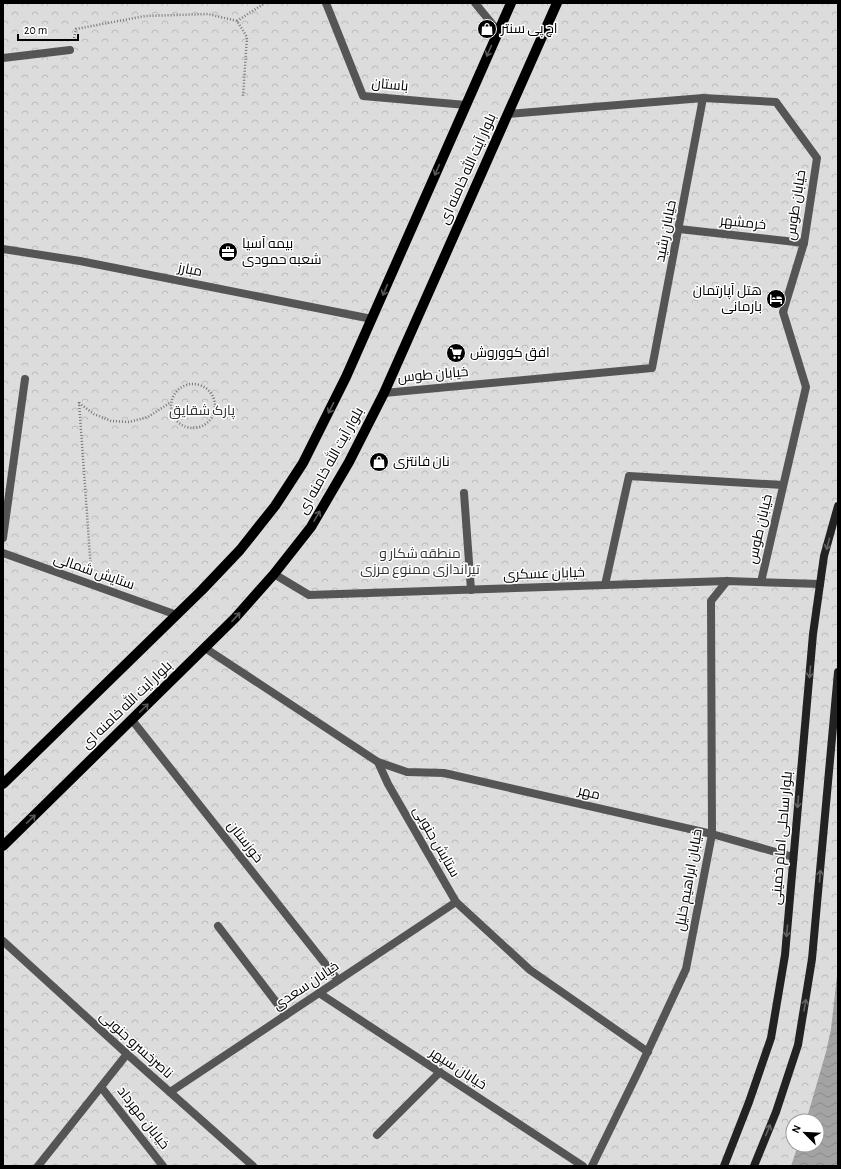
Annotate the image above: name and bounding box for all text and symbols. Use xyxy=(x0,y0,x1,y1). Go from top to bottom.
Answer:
scale bar xyxy=(18,16,78,42)
shop icon: اچ پی سنتر xyxy=(476,18,498,40)
place label: اچ پی سنتر xyxy=(500,22,558,38)
text: 20 m xyxy=(24,24,47,36)
one-way arrow xyxy=(485,45,492,57)
street label: باستان xyxy=(371,76,409,94)
street label: بلوار آیت الله خامنه ای xyxy=(435,110,499,227)
one-way arrow xyxy=(433,164,440,176)
street label: خیابان طوس xyxy=(784,169,808,241)
street label: خیابان رشید xyxy=(653,199,679,263)
street label: خرمشهر xyxy=(718,214,767,232)
place label: بیمه آسیا شعبه حمودی xyxy=(242,236,322,267)
office icon: بیمه آسیا شعبه حمودی xyxy=(217,241,239,263)
street label: مبارز xyxy=(176,261,203,279)
one-way arrow xyxy=(381,283,388,295)
place label: هتل آپارتمان بارمانی xyxy=(693,283,762,314)
hotel icon: هتل آپارتمان بارمانی xyxy=(765,288,787,310)
supermarket icon: افق کووروش xyxy=(445,342,467,364)
place label: افق کووروش xyxy=(470,346,550,361)
street label: خیابان طوس xyxy=(397,365,469,385)
one-way arrow xyxy=(327,401,334,413)
park label: پارک شقایق xyxy=(169,404,235,420)
street label: بلوار آیت الله خامنه ای xyxy=(293,404,366,517)
shop icon: نان فانتزی xyxy=(368,451,390,473)
place label: نان فانتزی xyxy=(393,455,450,469)
street label: خیابان طوس xyxy=(745,493,775,565)
one-way arrow xyxy=(314,510,322,522)
one-way arrow xyxy=(824,537,831,550)
park label: منطقه شکار و تیراندازی ممنوع مرزی xyxy=(360,547,480,578)
street label: ستایش شمالی xyxy=(52,552,136,592)
street label: خیابان عسکری xyxy=(503,566,585,582)
one-way arrow xyxy=(231,612,241,622)
street label: بلوار آیت الله خامنه ای xyxy=(77,656,175,752)
one-way arrow xyxy=(806,665,813,678)
one-way arrow xyxy=(139,703,149,713)
street label: بلوار ساحلی امام خمینی xyxy=(769,771,797,906)
street label: مهر xyxy=(576,783,602,802)
one-way arrow xyxy=(795,795,802,808)
street label: ستایش جنوبی xyxy=(410,804,462,880)
one-way arrow xyxy=(26,814,36,824)
street label: خوزستان xyxy=(224,819,266,865)
street label: خیابان ابراهیم خلیل xyxy=(673,828,707,933)
one-way arrow xyxy=(816,870,823,883)
one-way arrow xyxy=(783,924,790,937)
street label: خیابان سعدی xyxy=(271,959,341,1013)
one-way arrow xyxy=(801,999,809,1012)
street label: ناصرخسرو جنوبی xyxy=(97,1009,175,1081)
street label: خیابان سپهر xyxy=(425,1045,489,1094)
street label: خیابان مهرداد xyxy=(114,1084,172,1152)
north arrow xyxy=(785,1113,825,1153)
text: N xyxy=(790,1123,803,1135)
one-way arrow xyxy=(765,1124,773,1136)

